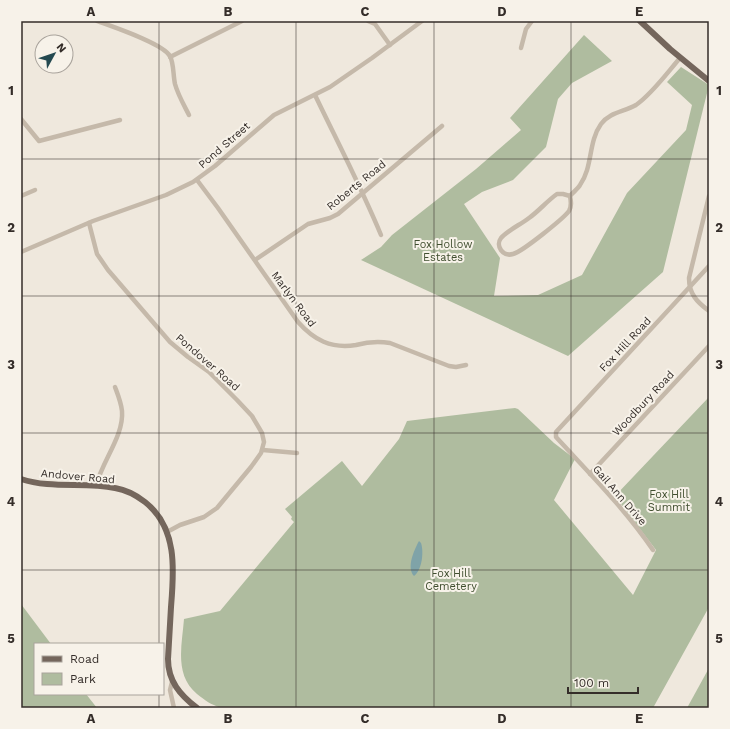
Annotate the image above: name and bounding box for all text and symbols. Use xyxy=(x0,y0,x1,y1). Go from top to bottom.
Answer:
text: A xyxy=(87,4,96,19)
text: B xyxy=(224,4,233,19)
text: C xyxy=(361,4,370,19)
text: D xyxy=(497,4,507,19)
text: E xyxy=(635,4,643,19)
north arrow xyxy=(34,34,74,74)
text: N xyxy=(54,41,69,55)
text: 1 xyxy=(8,83,14,98)
text: 1 xyxy=(716,83,722,98)
street label: Pond Street xyxy=(196,119,253,171)
street label: Roberts Road xyxy=(324,158,388,213)
text: 2 xyxy=(7,220,15,235)
text: 2 xyxy=(715,220,723,235)
park label: Fox Hollow Estates xyxy=(414,238,472,264)
street label: Marlyn Road xyxy=(268,269,319,330)
street label: Fox Hill Road xyxy=(597,314,654,374)
street label: Pondover Road xyxy=(173,331,242,394)
text: 3 xyxy=(7,357,15,372)
text: 3 xyxy=(715,357,723,372)
street label: Woodbury Road xyxy=(610,368,677,439)
street label: Gail Ann Drive xyxy=(590,463,649,528)
street label: Andover Road xyxy=(40,467,116,486)
park label: Fox Hill Summit xyxy=(648,488,691,514)
text: 4 xyxy=(7,494,16,509)
text: 4 xyxy=(715,494,724,509)
park label: Fox Hill Cemetery xyxy=(425,567,477,593)
text: 5 xyxy=(7,631,15,646)
text: 5 xyxy=(715,631,723,646)
legend xyxy=(34,643,164,695)
text: Road xyxy=(70,652,99,666)
scale bar xyxy=(568,669,638,695)
text: Park xyxy=(70,672,96,686)
text: 100 m xyxy=(574,676,609,690)
text: A xyxy=(87,711,96,726)
text: B xyxy=(224,711,233,726)
text: C xyxy=(361,711,370,726)
text: D xyxy=(497,711,507,726)
text: E xyxy=(635,711,643,726)

